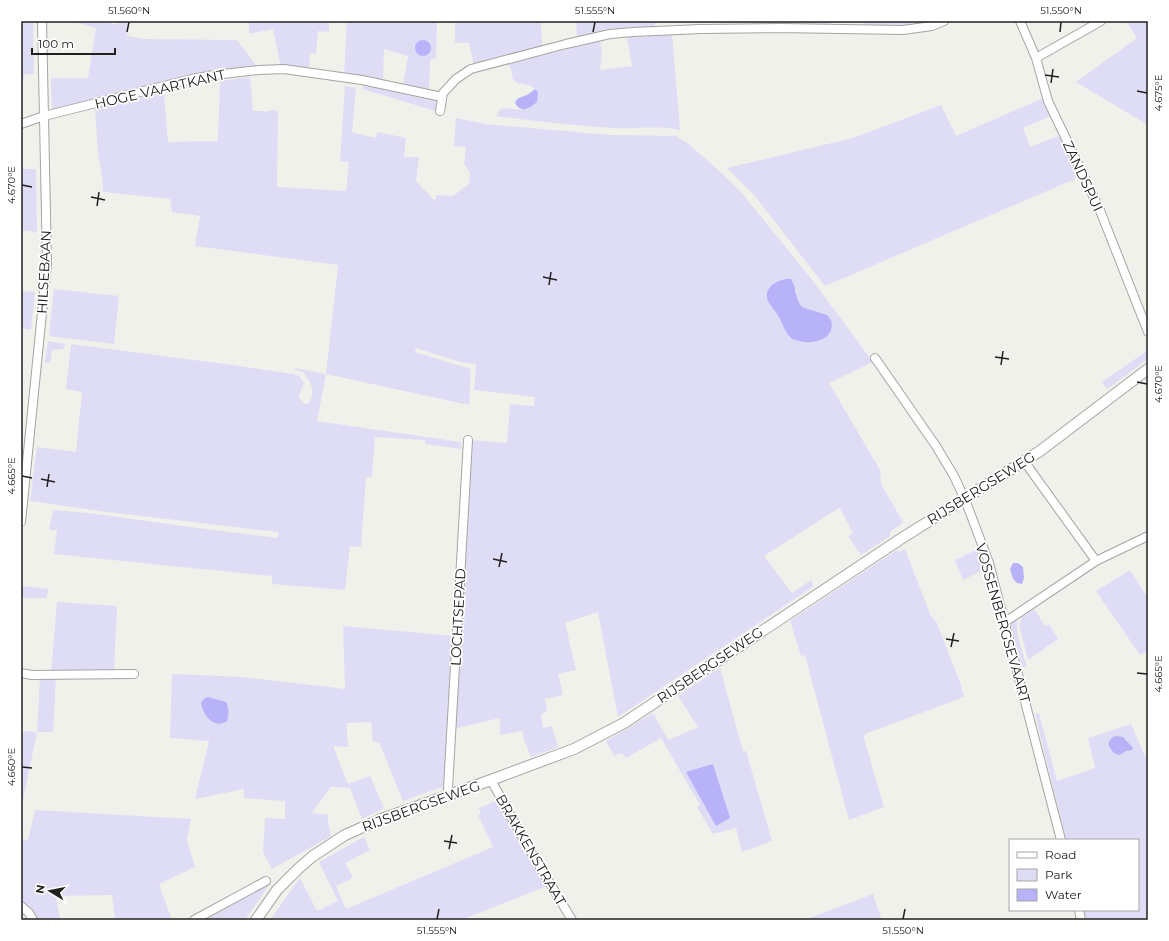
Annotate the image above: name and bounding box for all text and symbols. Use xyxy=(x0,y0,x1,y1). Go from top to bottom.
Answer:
text: 51.560°N xyxy=(108,4,150,17)
text: 51.555°N xyxy=(575,4,615,17)
text: 51.550°N xyxy=(1040,4,1082,17)
scale bar xyxy=(32,30,115,56)
text: 100 m xyxy=(38,36,74,51)
street label: HOGE VAARTKANT xyxy=(93,65,227,113)
text: 4.675°E xyxy=(1152,74,1165,111)
street label: ZANDSPUI xyxy=(1059,138,1107,214)
text: 4.670°E xyxy=(5,166,18,204)
street label: HILSEBAAN xyxy=(33,230,55,314)
text: 4.670°E xyxy=(1152,365,1165,403)
street label: RIJSBERGSEWEG xyxy=(924,447,1038,529)
text: 4.665°E xyxy=(5,457,18,495)
street label: VOSSENBERGSEVAART xyxy=(972,541,1034,705)
street label: LOCHTSEPAD xyxy=(446,568,470,666)
street label: RIJSBERGSEWEG xyxy=(653,623,767,707)
text: 4.665°E xyxy=(1152,655,1165,693)
text: 4.660°E xyxy=(5,747,18,786)
street label: RIJSBERGSEWEG xyxy=(360,776,482,836)
street label: BRAKKENSTRAAT xyxy=(492,791,570,909)
legend xyxy=(1009,839,1139,911)
text: Road xyxy=(1045,847,1076,862)
text: Park xyxy=(1045,867,1073,882)
north arrow xyxy=(30,871,70,911)
text: N xyxy=(32,884,48,895)
text: Water xyxy=(1045,887,1082,902)
text: 51.555°N xyxy=(417,924,457,937)
text: 51.550°N xyxy=(882,924,924,937)

